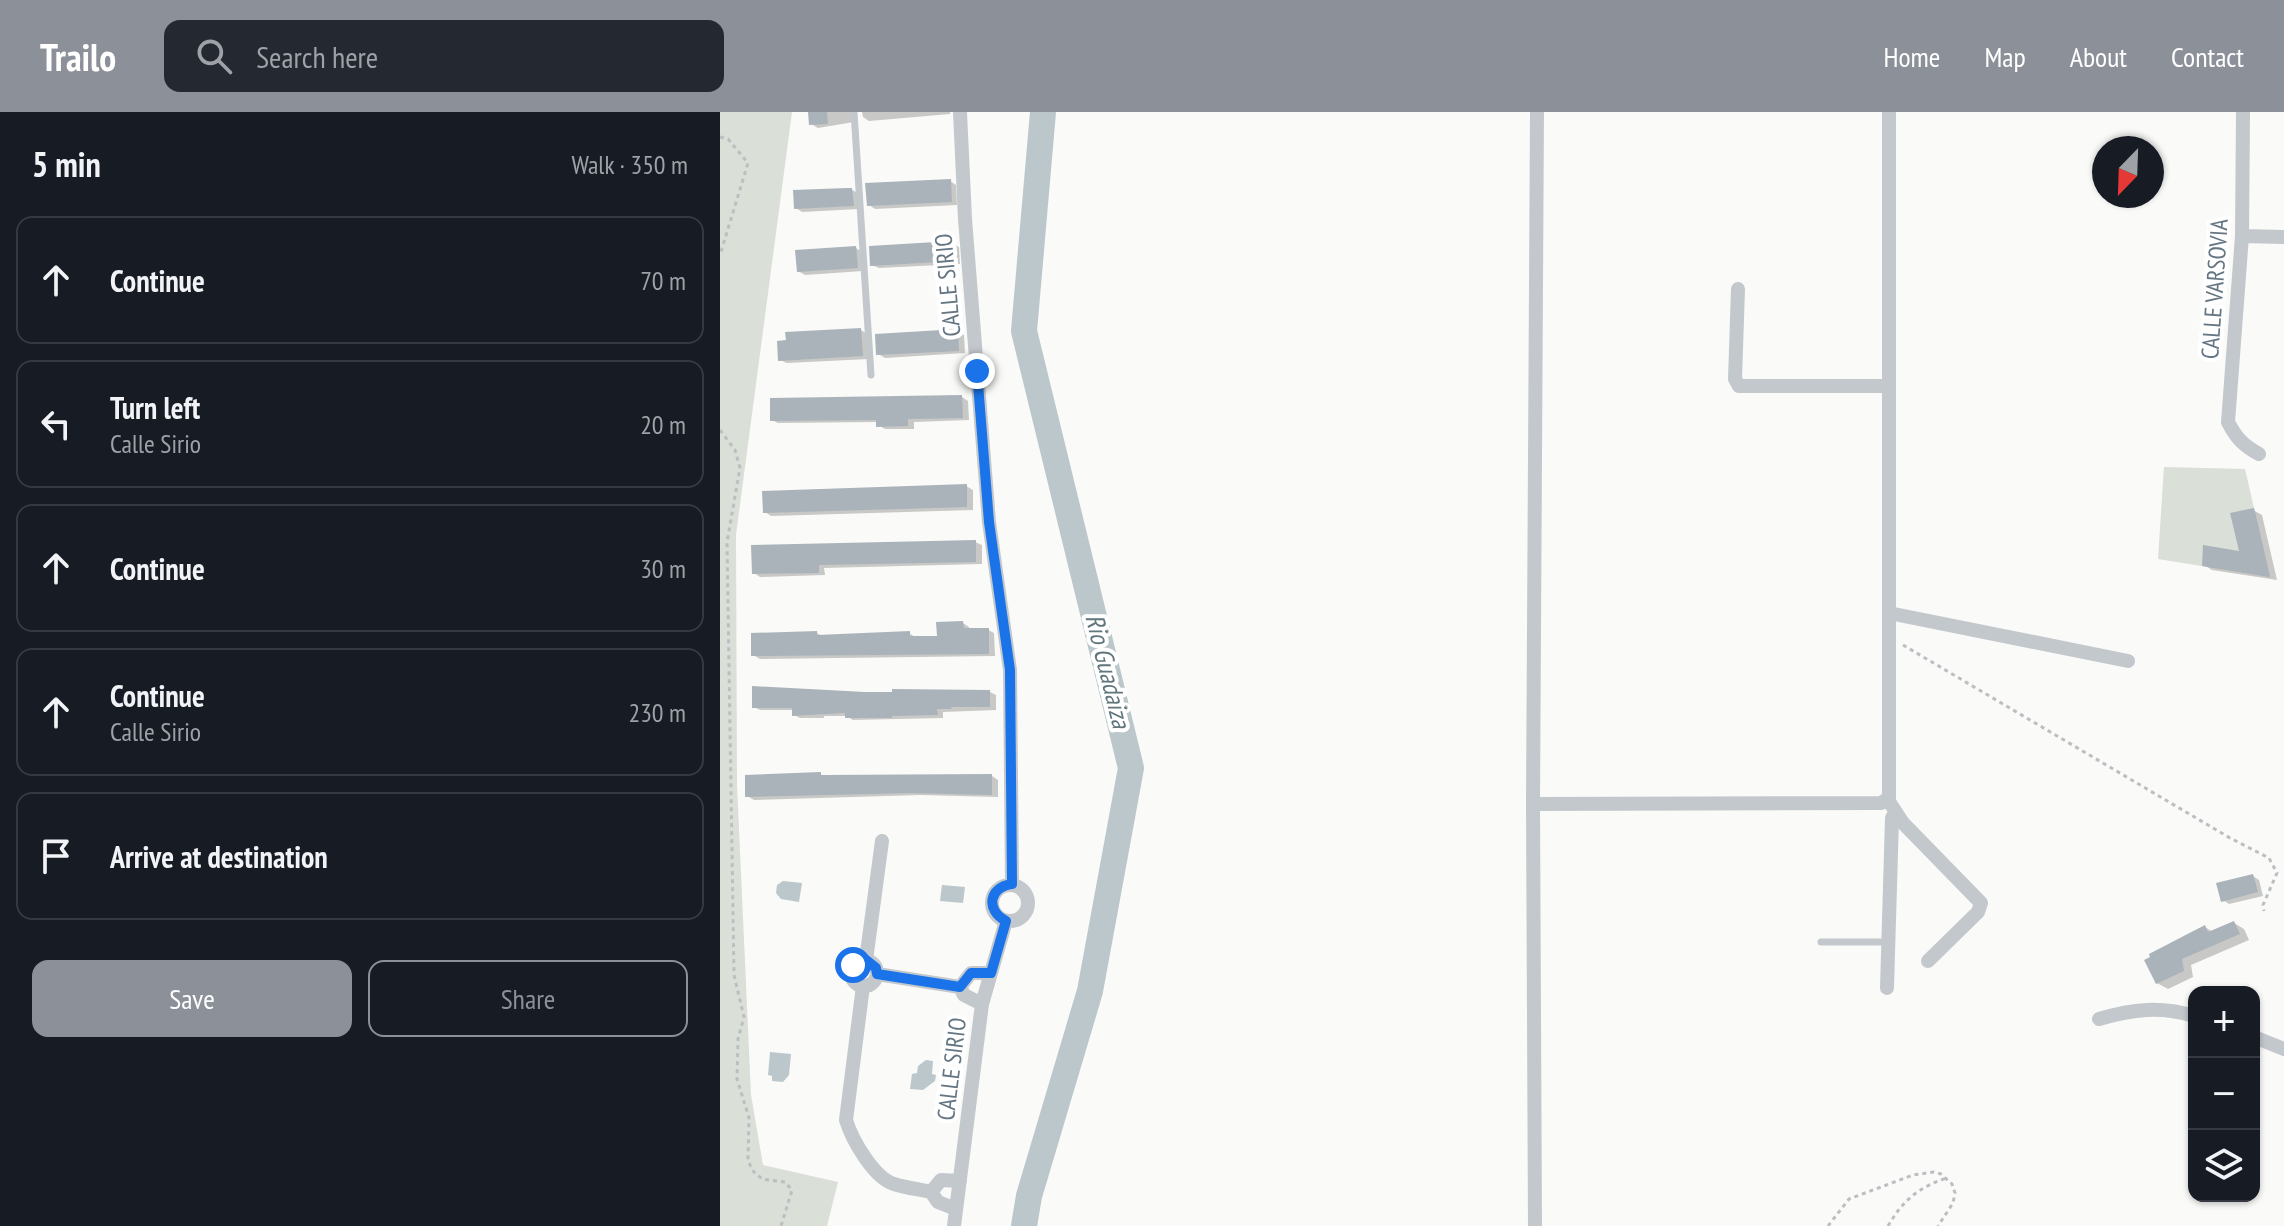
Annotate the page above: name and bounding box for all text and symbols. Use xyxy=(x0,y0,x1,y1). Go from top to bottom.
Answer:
search box xyxy=(164,20,724,92)
text: Trailo xyxy=(40,32,116,81)
icon: search xyxy=(192,34,236,78)
text: Search here xyxy=(256,37,378,76)
text: Home xyxy=(1884,38,1940,75)
text: Map xyxy=(1984,38,2026,75)
text: About xyxy=(2070,38,2127,75)
text: Contact xyxy=(2171,38,2244,75)
north arrow xyxy=(2092,136,2164,208)
text: 5 min xyxy=(32,142,101,186)
text: Walk · 350 m xyxy=(571,148,688,181)
street label: CALLE VARSOVIA xyxy=(2194,217,2235,360)
street label: CALLE SIRIO xyxy=(928,232,967,338)
icon: ahead xyxy=(34,258,78,302)
text: Continue xyxy=(110,261,205,300)
text: 70 m xyxy=(640,264,686,297)
route end xyxy=(959,353,995,389)
text: Turn left xyxy=(110,388,200,427)
icon: left xyxy=(34,402,78,446)
text: 20 m xyxy=(640,408,686,441)
text: Calle Sirio xyxy=(110,427,201,460)
icon: ahead xyxy=(34,546,78,590)
text: Continue xyxy=(110,549,205,588)
text: 30 m xyxy=(640,552,686,585)
water label: Rio Guadaiza xyxy=(1078,610,1139,733)
text: Continue xyxy=(110,676,205,715)
icon: ahead xyxy=(34,690,78,734)
text: 230 m xyxy=(628,696,686,729)
text: Calle Sirio xyxy=(110,715,201,748)
icon: arrive xyxy=(34,834,78,878)
text: Arrive at destination xyxy=(110,837,328,876)
route start xyxy=(835,947,871,983)
button: Save xyxy=(32,960,352,1037)
button: Share xyxy=(368,960,688,1037)
map controls xyxy=(2188,986,2260,1202)
button: + xyxy=(2188,986,2260,1058)
street label: CALLE SIRIO xyxy=(930,1016,973,1122)
button: − xyxy=(2188,1058,2260,1130)
button: layers xyxy=(2188,1130,2260,1202)

